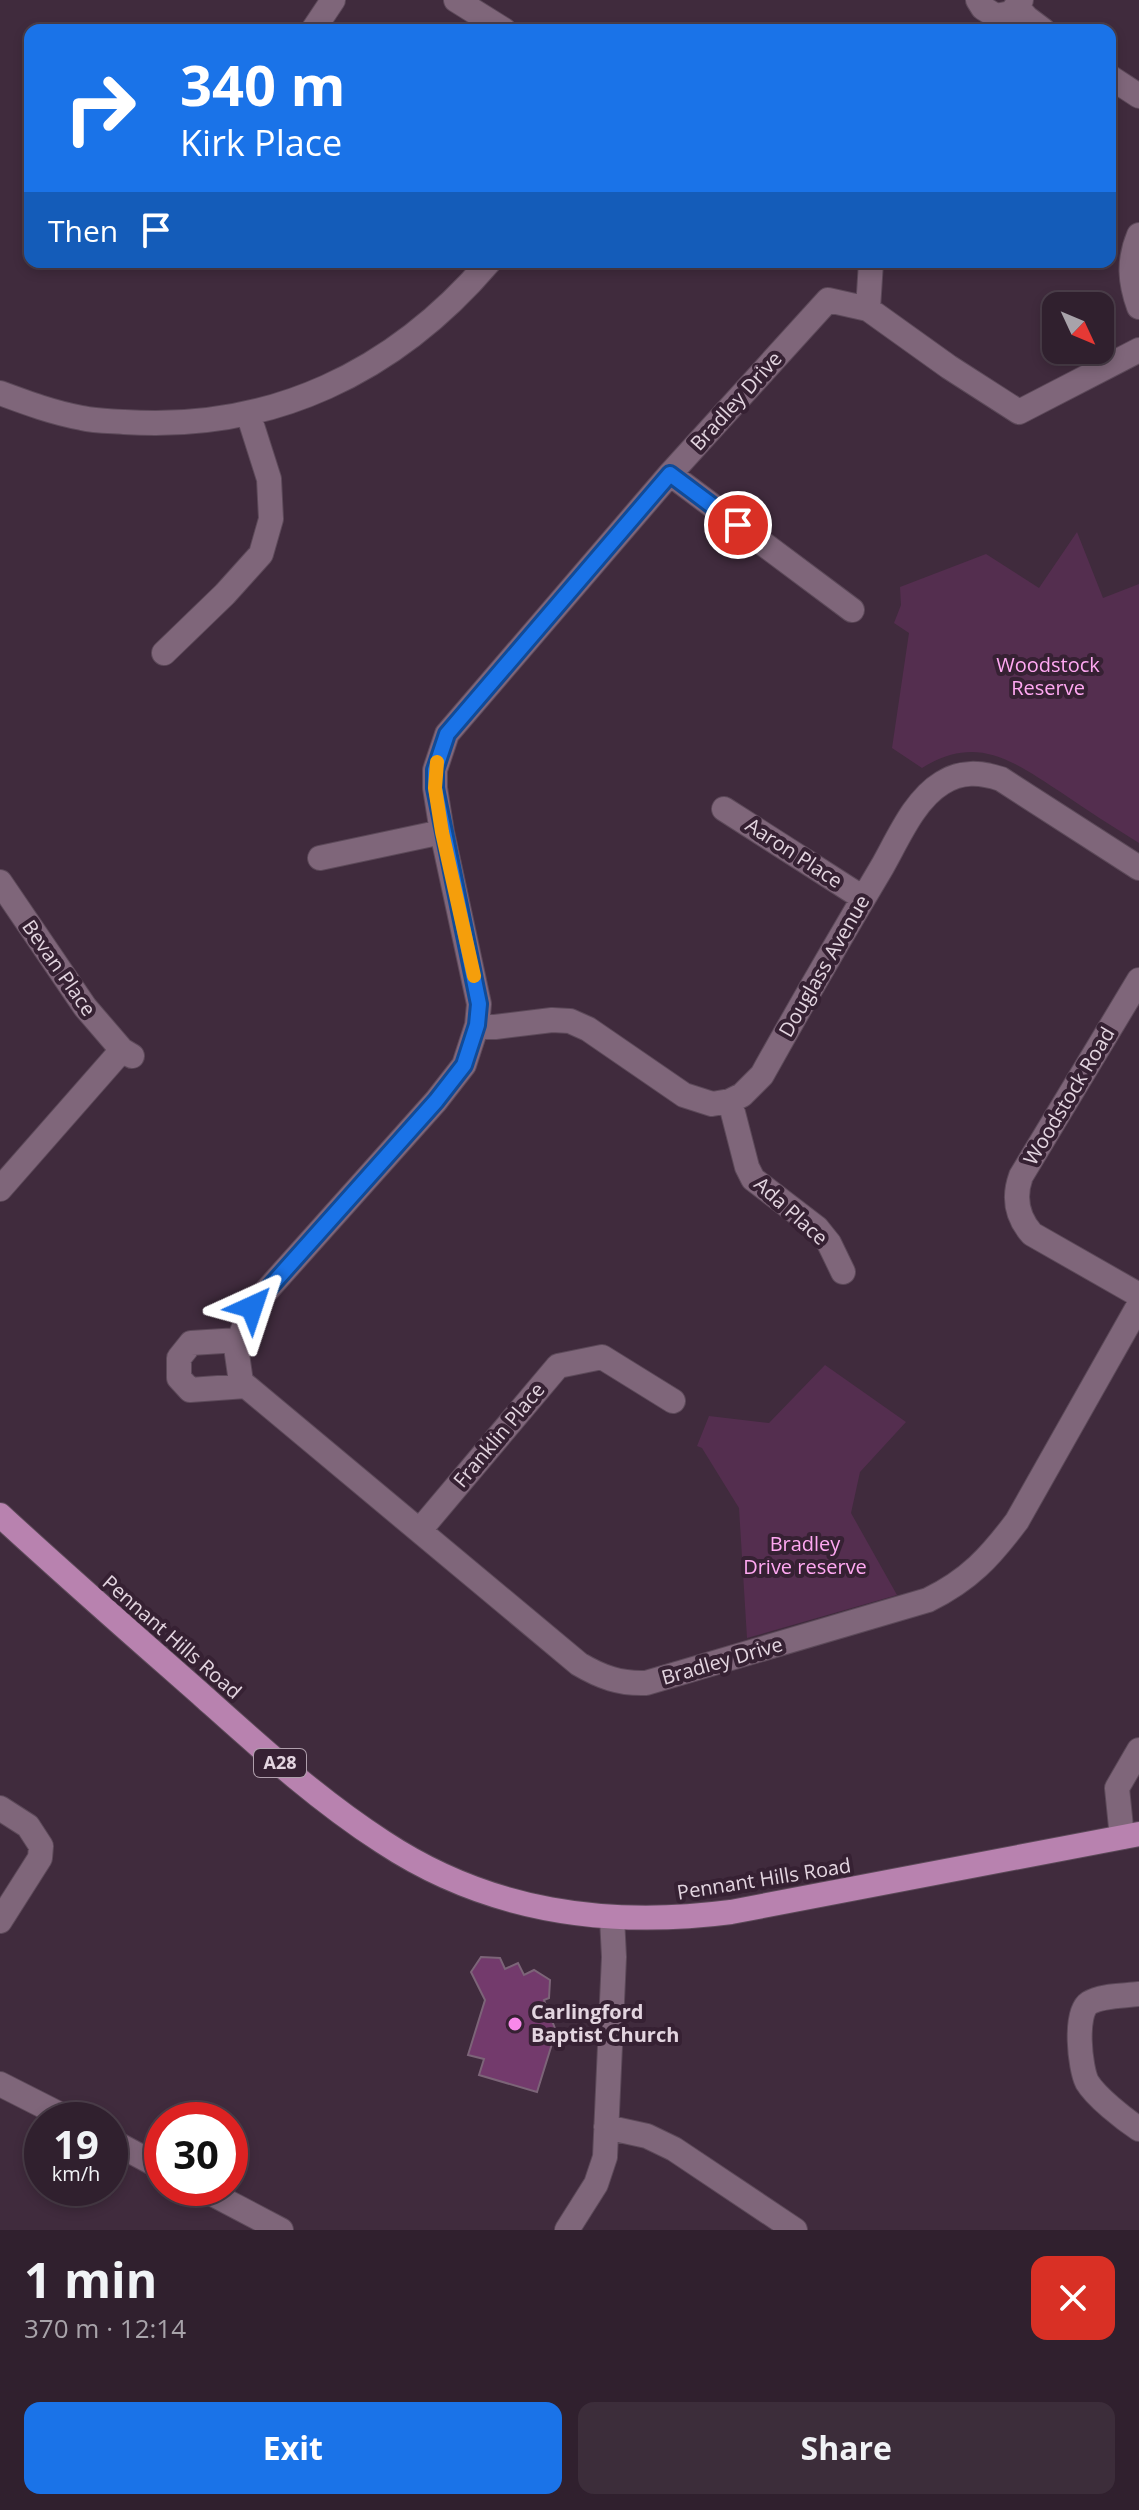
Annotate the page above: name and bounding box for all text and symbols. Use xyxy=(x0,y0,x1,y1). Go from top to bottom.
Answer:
text: 340 m xyxy=(180,46,346,122)
icon: right xyxy=(48,56,152,160)
text: Kirk Place xyxy=(180,118,342,167)
icon: arrive xyxy=(134,208,178,252)
text: Then xyxy=(48,210,118,251)
north arrow xyxy=(1042,292,1114,364)
map controls xyxy=(1042,292,1114,364)
street label: Bradley Drive xyxy=(684,345,787,456)
pin xyxy=(704,491,772,559)
icon: arrive xyxy=(716,503,760,547)
park label: Woodstock Reserve xyxy=(996,651,1100,701)
street label: Aaron Place xyxy=(741,811,848,894)
street label: Douglass Avenue xyxy=(772,890,875,1042)
street label: Bevan Place xyxy=(16,914,103,1021)
street label: Woodstock Road xyxy=(1017,1022,1120,1170)
street label: Ada Place xyxy=(749,1170,834,1251)
position arrow xyxy=(210,1265,294,1349)
street label: Franklin Place xyxy=(447,1377,550,1493)
park label: Bradley Drive reserve xyxy=(743,1530,867,1580)
street label: Pennant Hills Road xyxy=(97,1569,248,1704)
street label: Bradley Drive xyxy=(658,1630,786,1691)
road number: A28 xyxy=(254,1749,306,1777)
street label: Pennant Hills Road xyxy=(675,1851,853,1906)
place label: Carlingford Baptist Church xyxy=(531,1998,679,2048)
marker: Carlingford Baptist Church xyxy=(506,2015,524,2033)
speed limit sign: 30 xyxy=(144,2102,248,2206)
text: 19 xyxy=(53,2116,99,2171)
text: km/h xyxy=(52,2160,100,2187)
text: 1 min xyxy=(24,2247,157,2312)
button: close xyxy=(1031,2256,1115,2340)
text: 370 m · 12:14 xyxy=(24,2310,186,2346)
button: Exit xyxy=(24,2402,562,2494)
button: Share xyxy=(578,2402,1115,2494)

